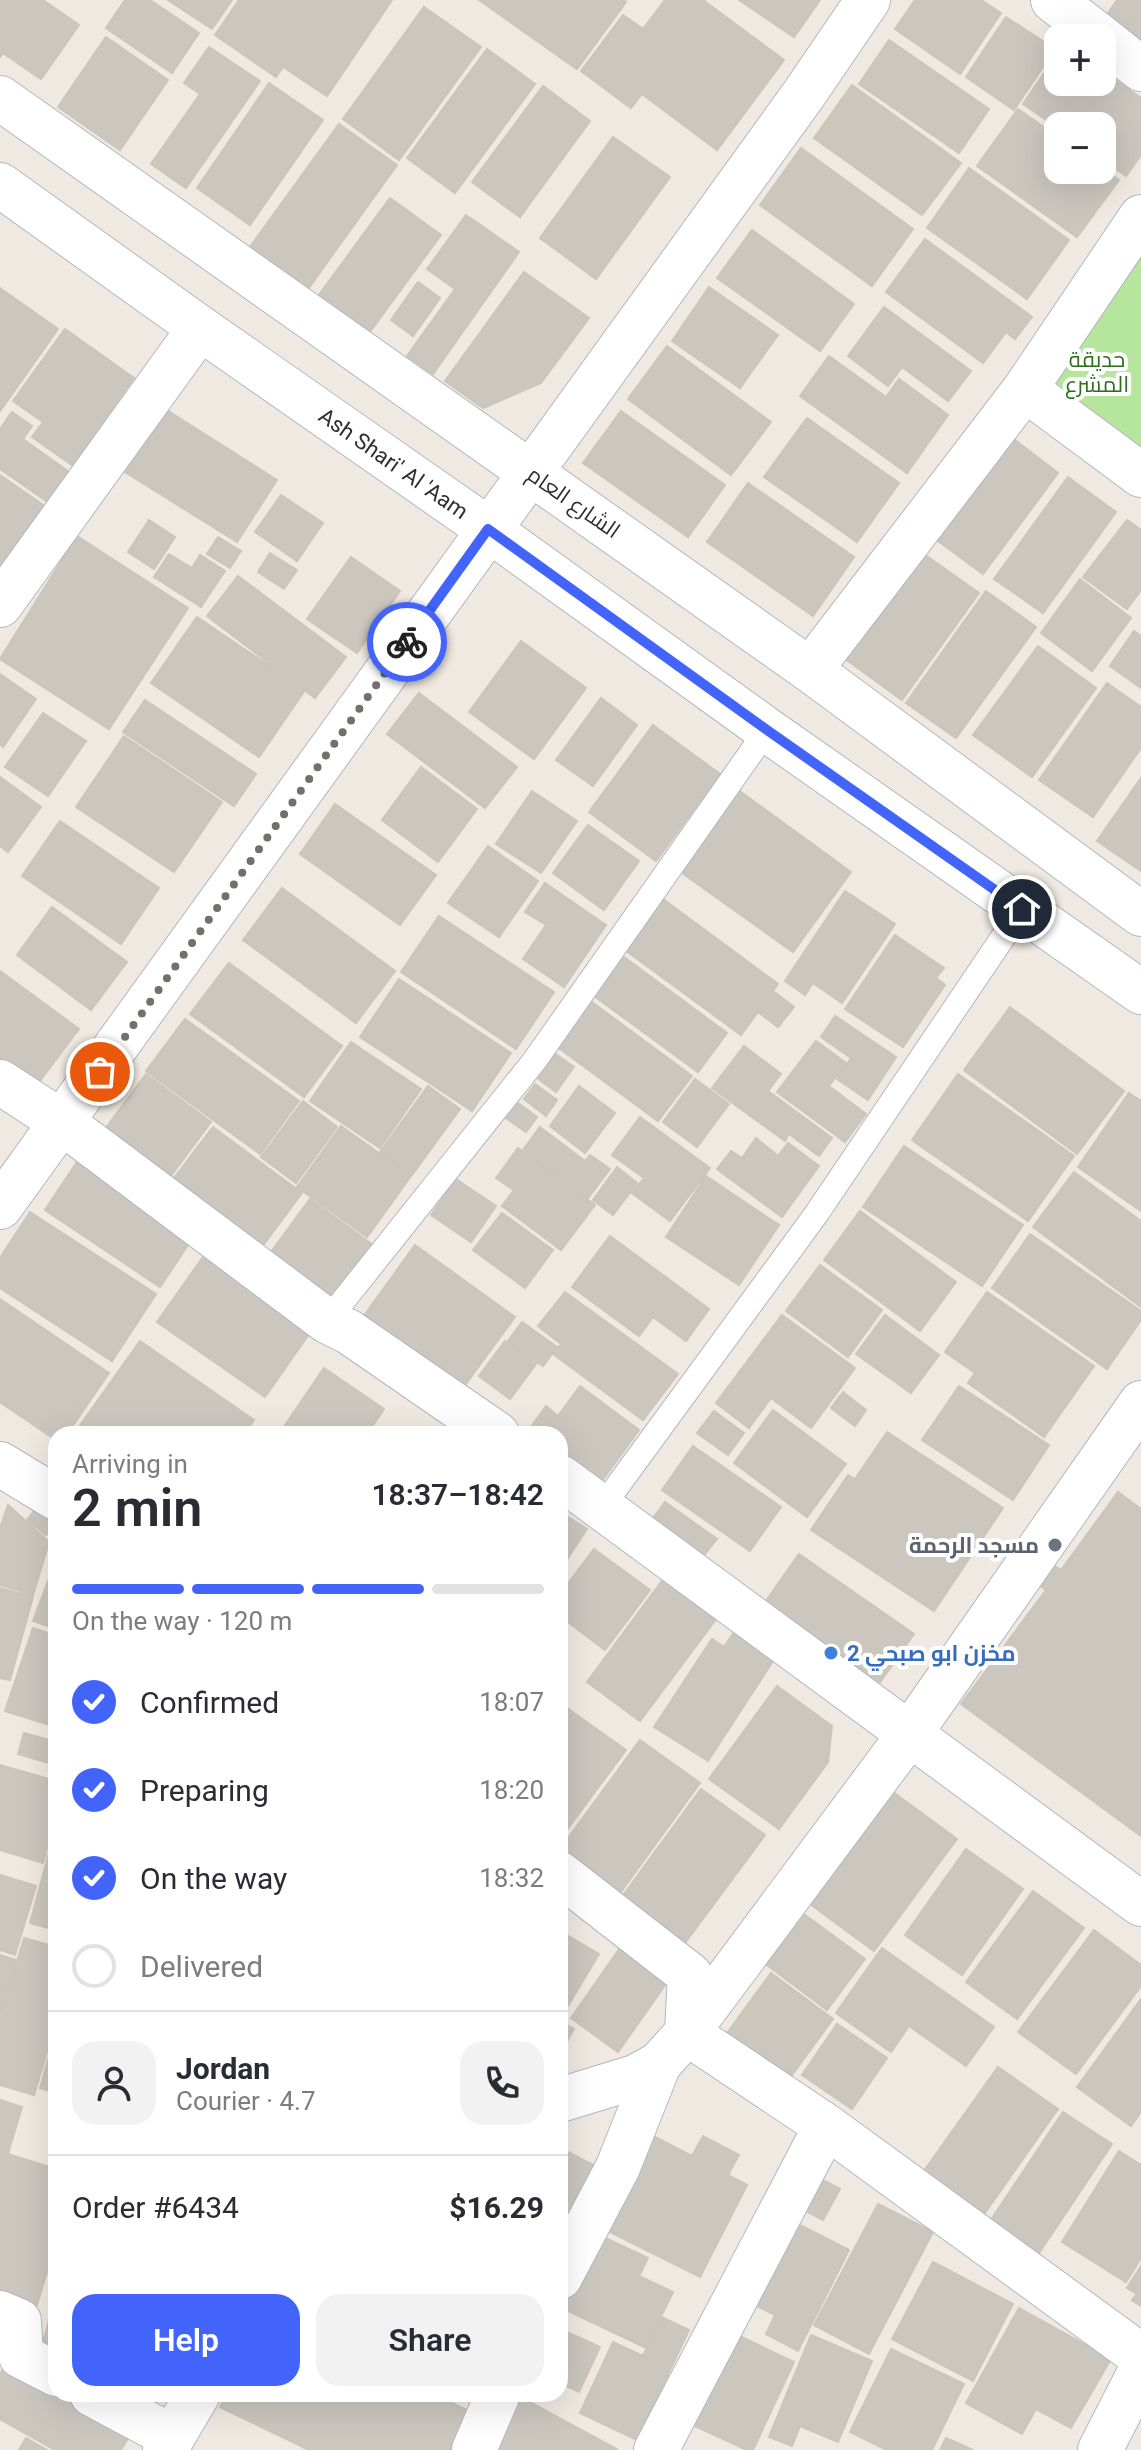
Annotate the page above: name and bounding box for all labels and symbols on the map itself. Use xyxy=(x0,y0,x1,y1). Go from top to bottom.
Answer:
park label: حديقة المشرع xyxy=(1065,347,1129,399)
street label: Ash Shari' Al 'Aam xyxy=(314,403,473,524)
street label: الشارع العام xyxy=(521,461,625,546)
courier xyxy=(367,602,447,682)
pin xyxy=(988,875,1056,943)
pin xyxy=(66,1038,134,1106)
place label: مسجد الرحمة xyxy=(909,1533,1039,1559)
marker: مسجد الرحمة xyxy=(1046,1536,1064,1554)
place label: مخزن ابو صبحي 2 xyxy=(847,1641,1015,1671)
marker: مخزن ابو صبحي 2 xyxy=(822,1644,840,1662)

